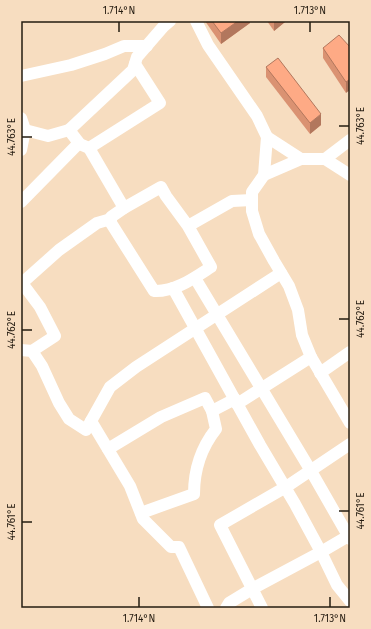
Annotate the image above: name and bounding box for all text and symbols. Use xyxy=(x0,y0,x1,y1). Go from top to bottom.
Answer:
text: 1.714°N xyxy=(103,5,135,17)
text: 1.713°N xyxy=(294,5,326,17)
text: 44.763°E xyxy=(355,107,367,145)
text: 44.763°E xyxy=(6,118,18,156)
text: 44.762°E xyxy=(355,300,367,338)
text: 44.762°E xyxy=(6,311,18,349)
text: 44.761°E xyxy=(355,493,367,530)
text: 44.761°E xyxy=(6,504,18,541)
text: 1.714°N xyxy=(123,613,155,625)
text: 1.713°N xyxy=(314,613,346,625)

